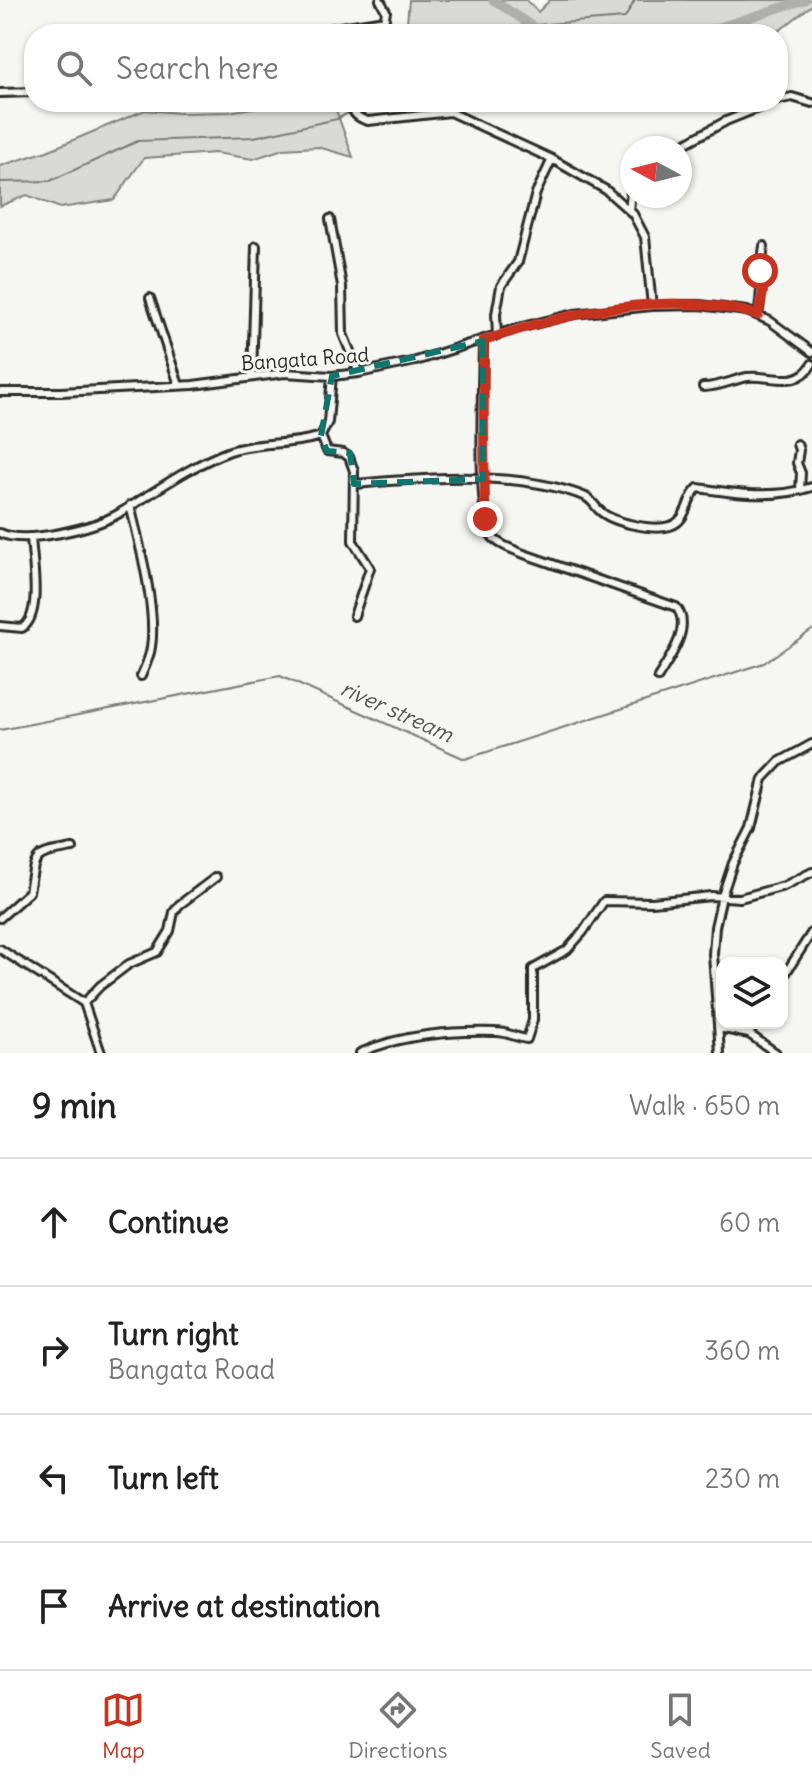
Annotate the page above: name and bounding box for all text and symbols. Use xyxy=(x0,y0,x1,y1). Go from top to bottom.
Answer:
search box xyxy=(24,24,788,112)
icon: search xyxy=(52,46,96,90)
text: Search here xyxy=(116,49,279,87)
north arrow xyxy=(620,136,692,208)
route start xyxy=(742,253,778,289)
street label: Bangata Road xyxy=(240,342,370,375)
route end xyxy=(467,501,503,537)
water label: river stream xyxy=(336,674,458,748)
map controls xyxy=(716,957,788,1029)
button: layers xyxy=(716,957,788,1029)
text: 9 min xyxy=(32,1084,117,1127)
text: Walk · 650 m xyxy=(629,1089,780,1122)
icon: ahead xyxy=(32,1200,76,1244)
text: Continue xyxy=(108,1203,229,1241)
text: 60 m xyxy=(719,1206,780,1239)
text: Turn right xyxy=(108,1315,239,1353)
icon: right xyxy=(32,1328,76,1372)
text: 360 m xyxy=(704,1334,780,1367)
text: Bangata Road xyxy=(108,1353,275,1386)
icon: left xyxy=(32,1456,76,1500)
text: Turn left xyxy=(108,1459,219,1497)
text: 230 m xyxy=(705,1462,780,1495)
icon: arrive xyxy=(32,1584,76,1628)
text: Arrive at destination xyxy=(108,1587,380,1625)
tab: Map xyxy=(101,1688,145,1764)
tab: Directions xyxy=(348,1688,448,1764)
tab: Saved xyxy=(650,1688,711,1764)

